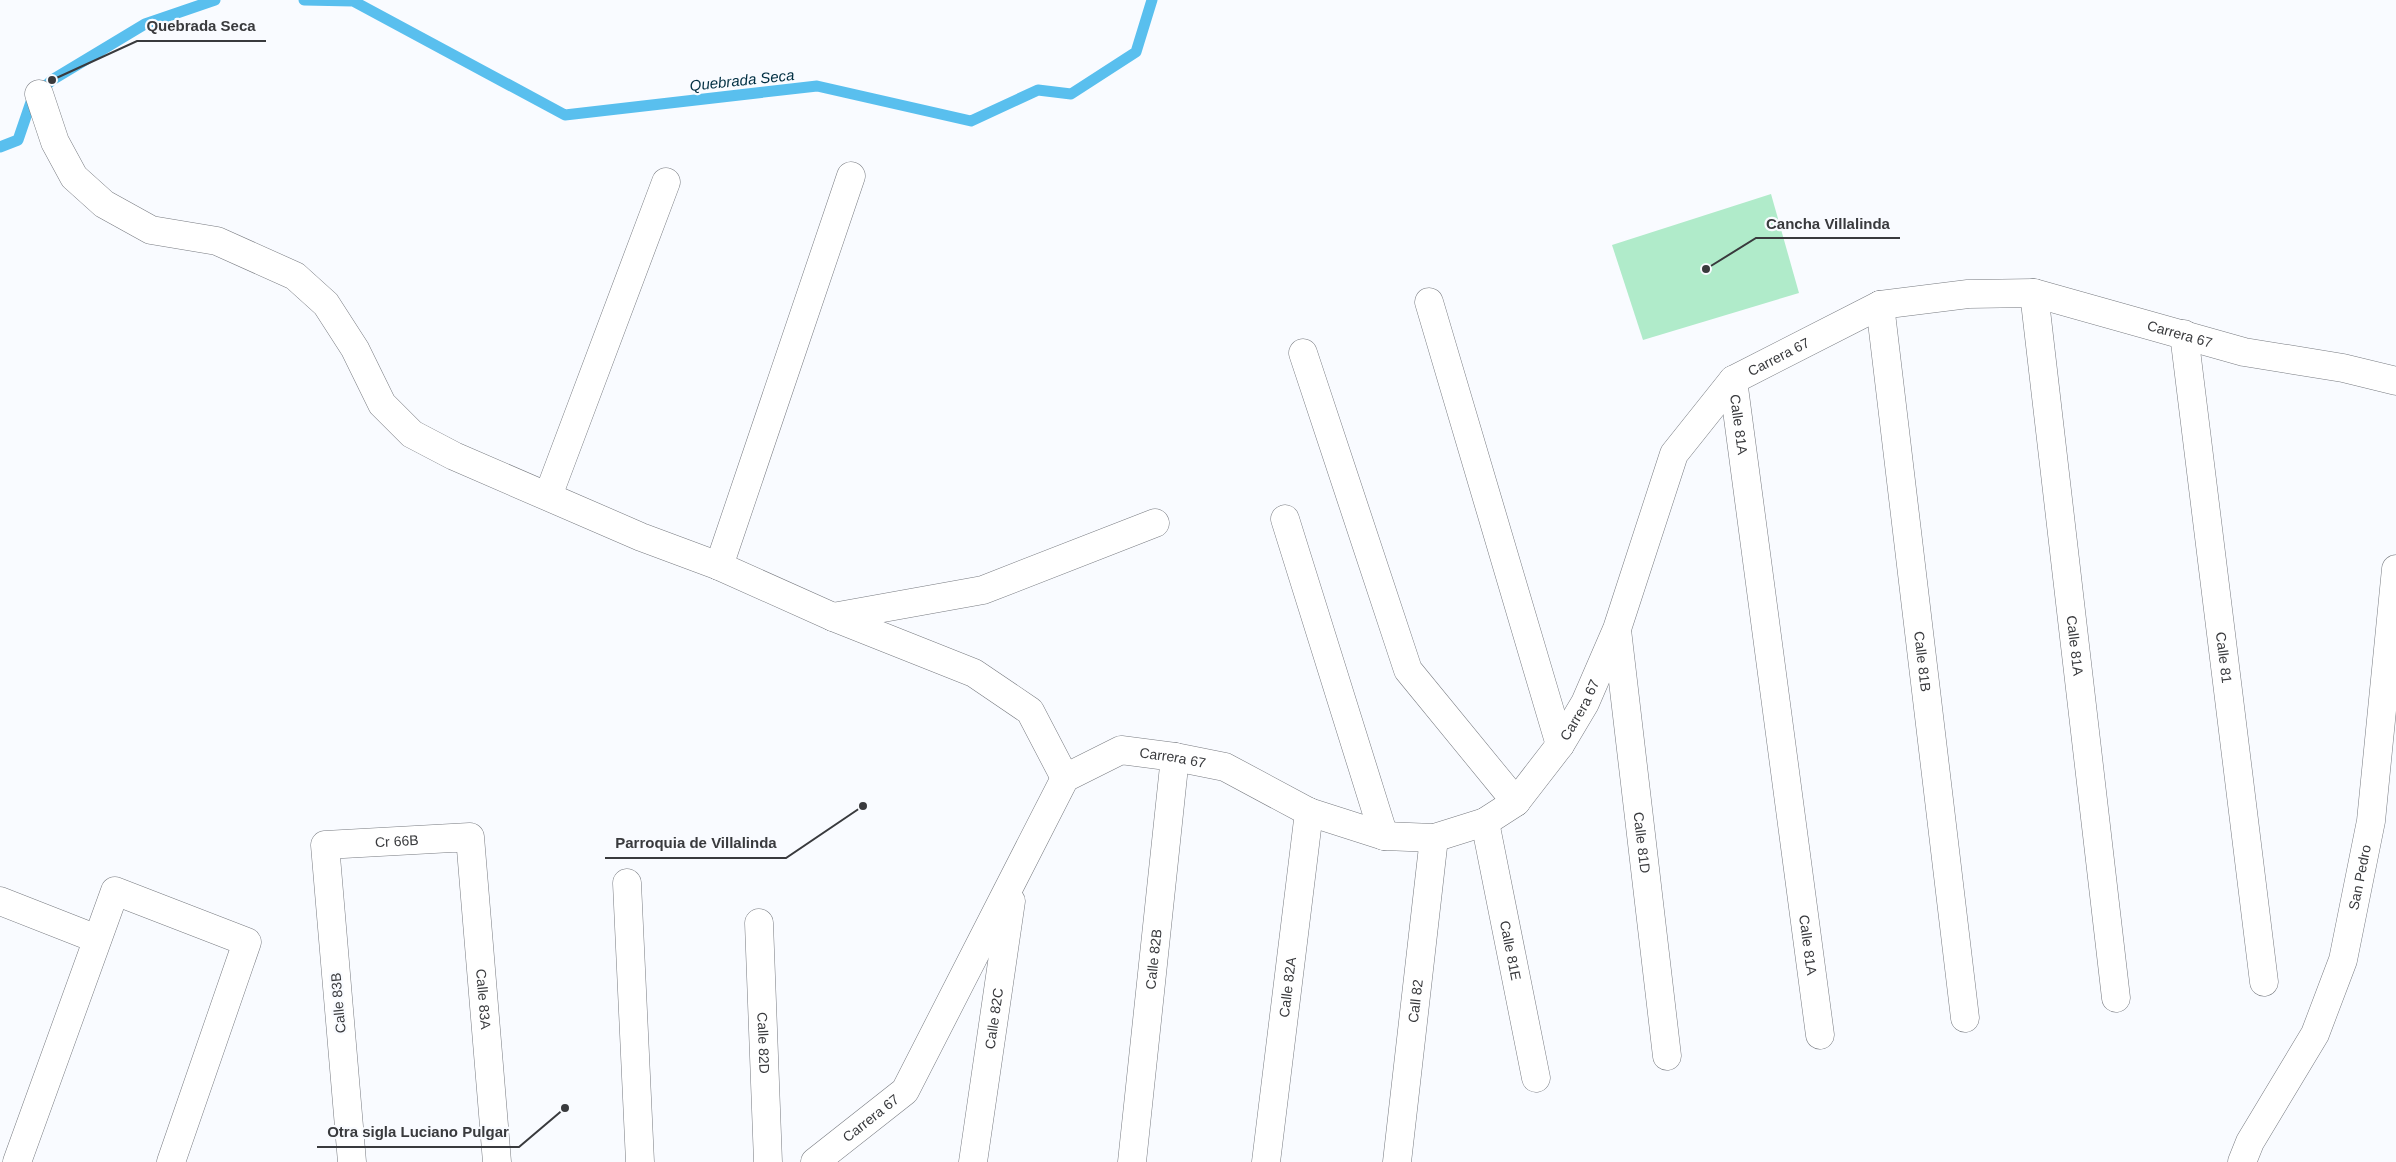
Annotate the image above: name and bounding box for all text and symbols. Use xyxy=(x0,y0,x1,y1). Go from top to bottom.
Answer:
callout: Quebrada Seca xyxy=(137,11,266,41)
text: Quebrada Seca xyxy=(146,17,256,34)
water label: Quebrada Seca xyxy=(689,66,795,94)
callout: Cancha Villalinda xyxy=(1756,208,1900,238)
text: Cancha Villalinda xyxy=(1766,215,1891,232)
street label: Carrera 67 xyxy=(2145,317,2214,351)
street label: Carrera 67 xyxy=(1745,334,1812,379)
street label: Calle 81A xyxy=(1727,393,1751,456)
street label: Calle 81A xyxy=(2064,615,2087,677)
street label: Calle 81B xyxy=(1911,630,1934,693)
street label: Calle 81 xyxy=(2213,631,2235,684)
street label: Carrera 67 xyxy=(1557,677,1602,743)
street label: Carrera 67 xyxy=(1139,744,1207,771)
street label: Calle 81D xyxy=(1630,811,1653,874)
callout: Parroquia de Villalinda xyxy=(605,828,786,858)
street label: Cr 66B xyxy=(375,832,419,850)
text: Parroquia de Villalinda xyxy=(615,834,777,851)
street label: San Pedro xyxy=(2345,843,2374,911)
street label: Calle 81A xyxy=(1796,914,1820,977)
street label: Calle 81E xyxy=(1497,919,1524,982)
street label: Calle 82B xyxy=(1142,928,1165,990)
street label: Calle 82A xyxy=(1276,956,1299,1018)
street label: Calle 83A xyxy=(473,968,494,1031)
street label: Calle 83B xyxy=(327,972,349,1034)
street label: Call 82 xyxy=(1405,978,1426,1024)
street label: Calle 82C xyxy=(982,987,1006,1050)
street label: Calle 82D xyxy=(754,1012,773,1074)
street label: Carrera 67 xyxy=(839,1091,902,1145)
callout: Otra sigla Luciano Pulgar xyxy=(317,1117,519,1147)
text: Otra sigla Luciano Pulgar xyxy=(327,1123,509,1140)

